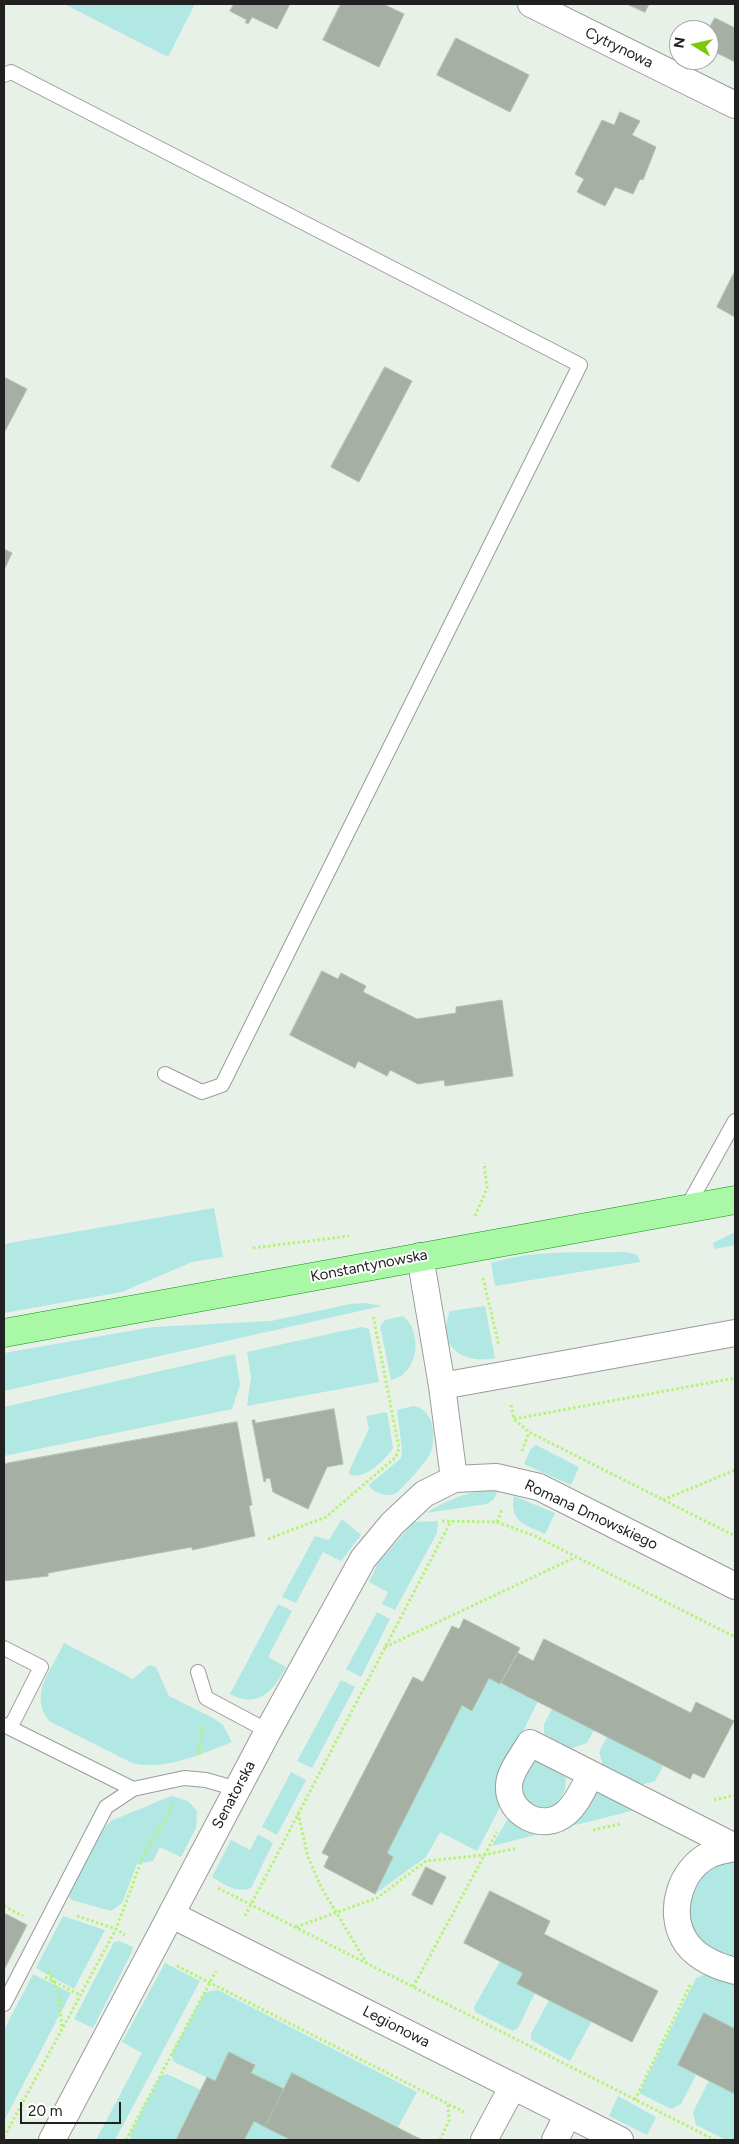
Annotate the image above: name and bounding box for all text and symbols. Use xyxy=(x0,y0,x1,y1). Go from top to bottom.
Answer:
north arrow xyxy=(669,20,719,70)
street label: Cytrynowa xyxy=(582,24,656,72)
text: N xyxy=(670,36,689,49)
street label: Konstantynowska xyxy=(309,1246,429,1286)
street label: Romana Dmowskiego xyxy=(521,1476,661,1554)
street label: Senatorska xyxy=(209,1758,259,1832)
street label: Legionowa xyxy=(359,2002,433,2052)
scale bar xyxy=(22,2092,124,2124)
text: 20 m xyxy=(28,2102,62,2120)

